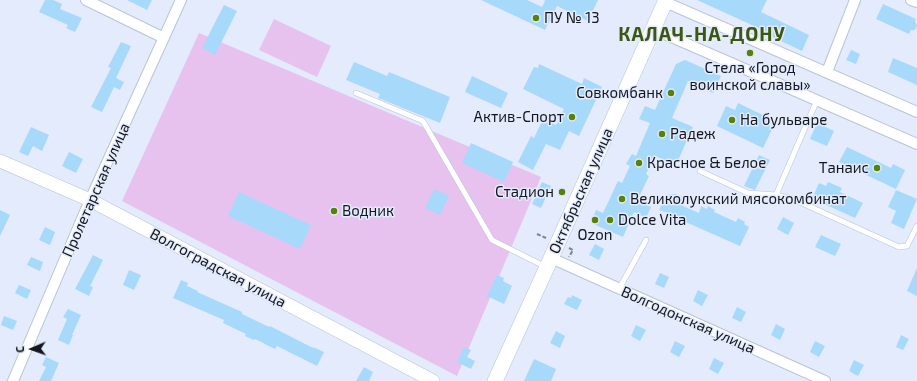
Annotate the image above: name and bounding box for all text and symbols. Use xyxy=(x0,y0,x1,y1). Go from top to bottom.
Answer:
place label: ПУ № 13 xyxy=(544,9,599,27)
marker: ПУ № 13 xyxy=(531,13,541,23)
district label: КАЛАЧ-НА-ДОНУ xyxy=(618,24,786,46)
marker: Стела «Город воинской славы» xyxy=(745,48,755,58)
place label: Стела «Город воинской славы» xyxy=(690,59,810,94)
place label: Совкомбанк xyxy=(576,84,663,102)
marker: Совкомбанк xyxy=(666,88,676,98)
place label: Актив-Спорт xyxy=(474,108,564,126)
place label: На бульваре xyxy=(740,111,827,129)
marker: Актив-Спорт xyxy=(567,112,577,122)
marker: На бульваре xyxy=(727,115,737,125)
street label: Пролетарская улица xyxy=(58,120,134,260)
street label: Октябрьская улица xyxy=(545,125,617,257)
place label: Радеж xyxy=(670,125,716,143)
marker: Радеж xyxy=(657,129,667,139)
place label: Красное & Белое xyxy=(647,154,766,172)
marker: Красное & Белое xyxy=(634,158,644,168)
place label: Танаис xyxy=(819,159,869,177)
marker: Танаис xyxy=(872,163,882,173)
place label: Стадион xyxy=(495,183,554,201)
marker: Стадион xyxy=(557,187,567,197)
place label: Великолукский мясокомбинат xyxy=(630,190,847,208)
marker: Великолукский мясокомбинат xyxy=(617,194,627,204)
place label: Водник xyxy=(342,202,394,220)
marker: Водник xyxy=(329,206,339,216)
place label: Dolce Vita xyxy=(618,211,686,229)
marker: Ozon xyxy=(590,215,600,225)
marker: Dolce Vita xyxy=(605,215,615,225)
street label: Волгоградская улица xyxy=(147,225,289,311)
place label: Ozon xyxy=(578,226,612,244)
street label: Волгодонская улица xyxy=(618,282,758,358)
north arrow xyxy=(12,329,52,369)
text: С xyxy=(13,346,26,353)

